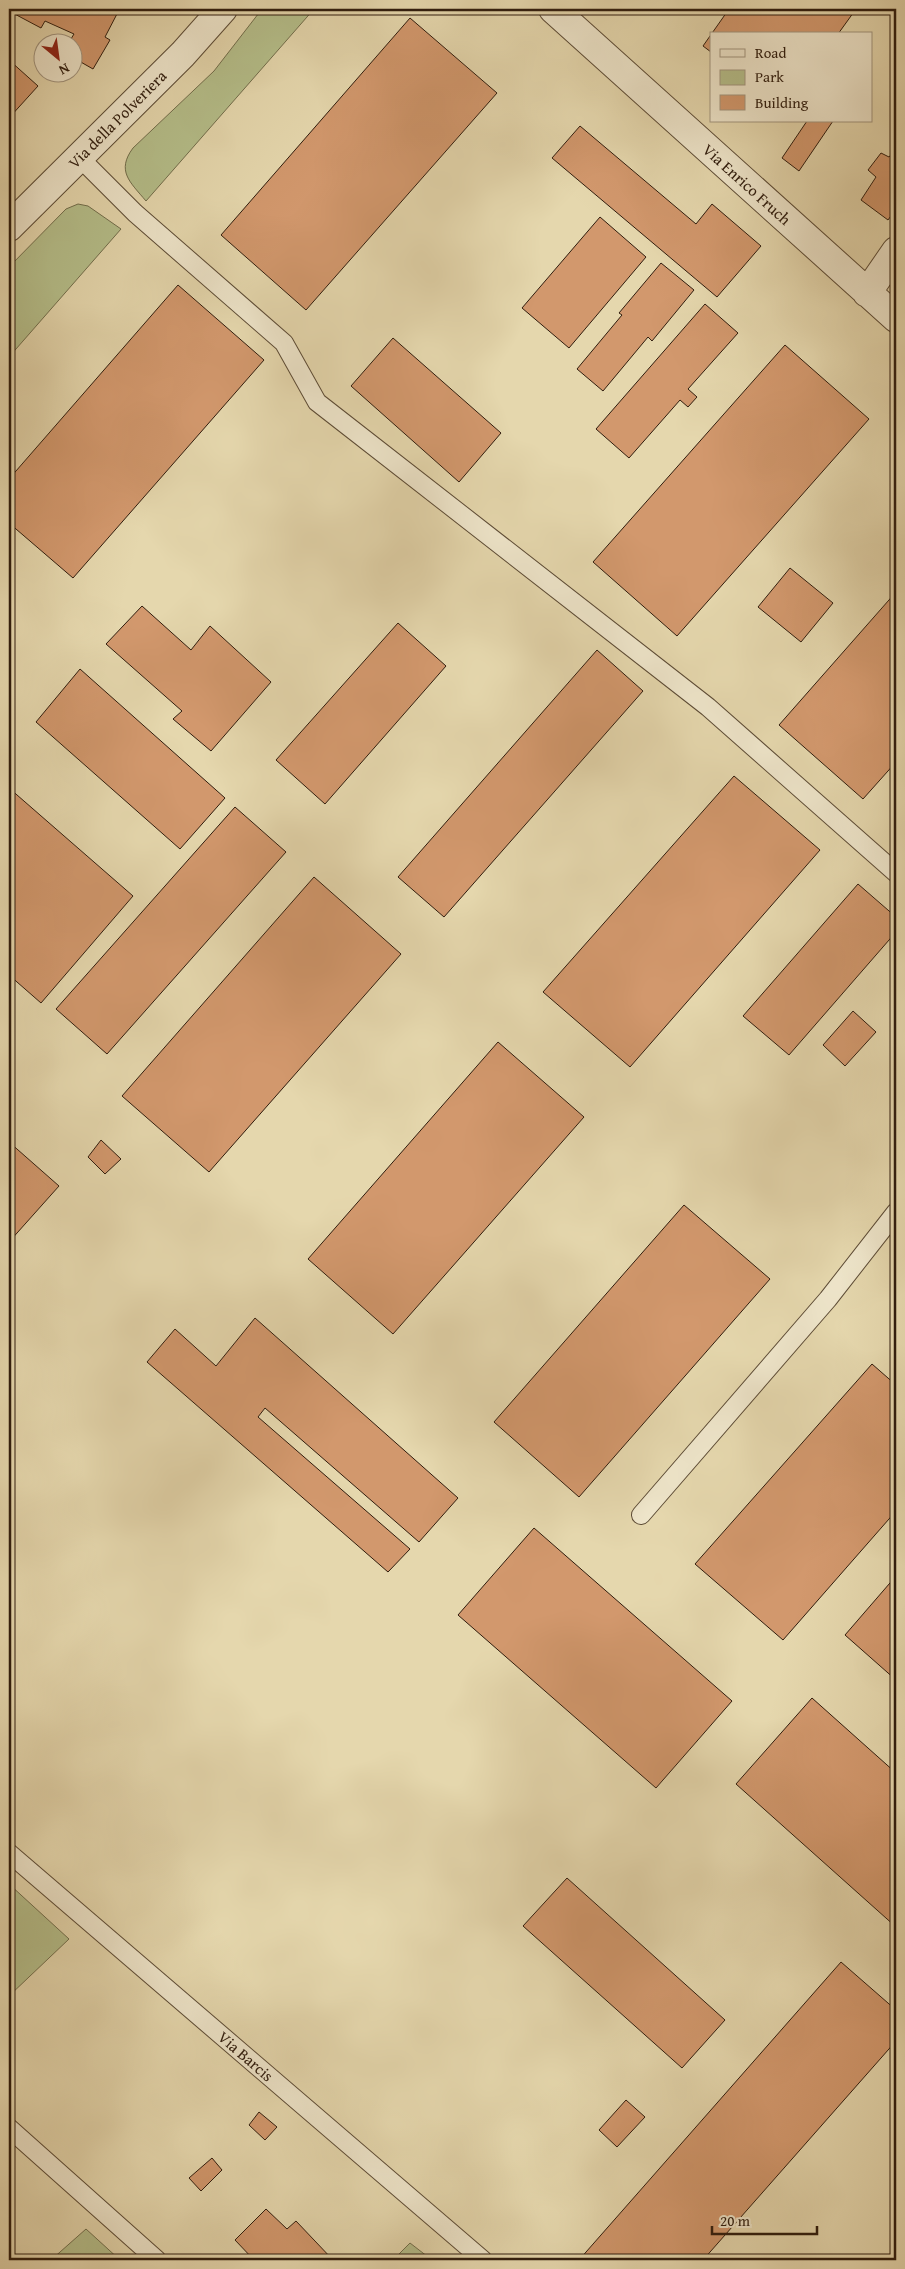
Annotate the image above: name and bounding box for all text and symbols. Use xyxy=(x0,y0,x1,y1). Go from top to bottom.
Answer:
north arrow xyxy=(32,32,82,82)
legend xyxy=(710,32,872,122)
text: Road xyxy=(755,42,786,63)
text: N xyxy=(55,58,73,81)
street label: Via della Polveriera xyxy=(62,64,172,174)
text: Park xyxy=(755,66,784,87)
text: Building xyxy=(755,92,809,113)
street label: Via Enrico Fruch xyxy=(697,138,797,230)
street label: Via Barcis xyxy=(213,2025,279,2087)
scale bar xyxy=(712,2204,818,2236)
text: 20 m xyxy=(720,2210,751,2231)

